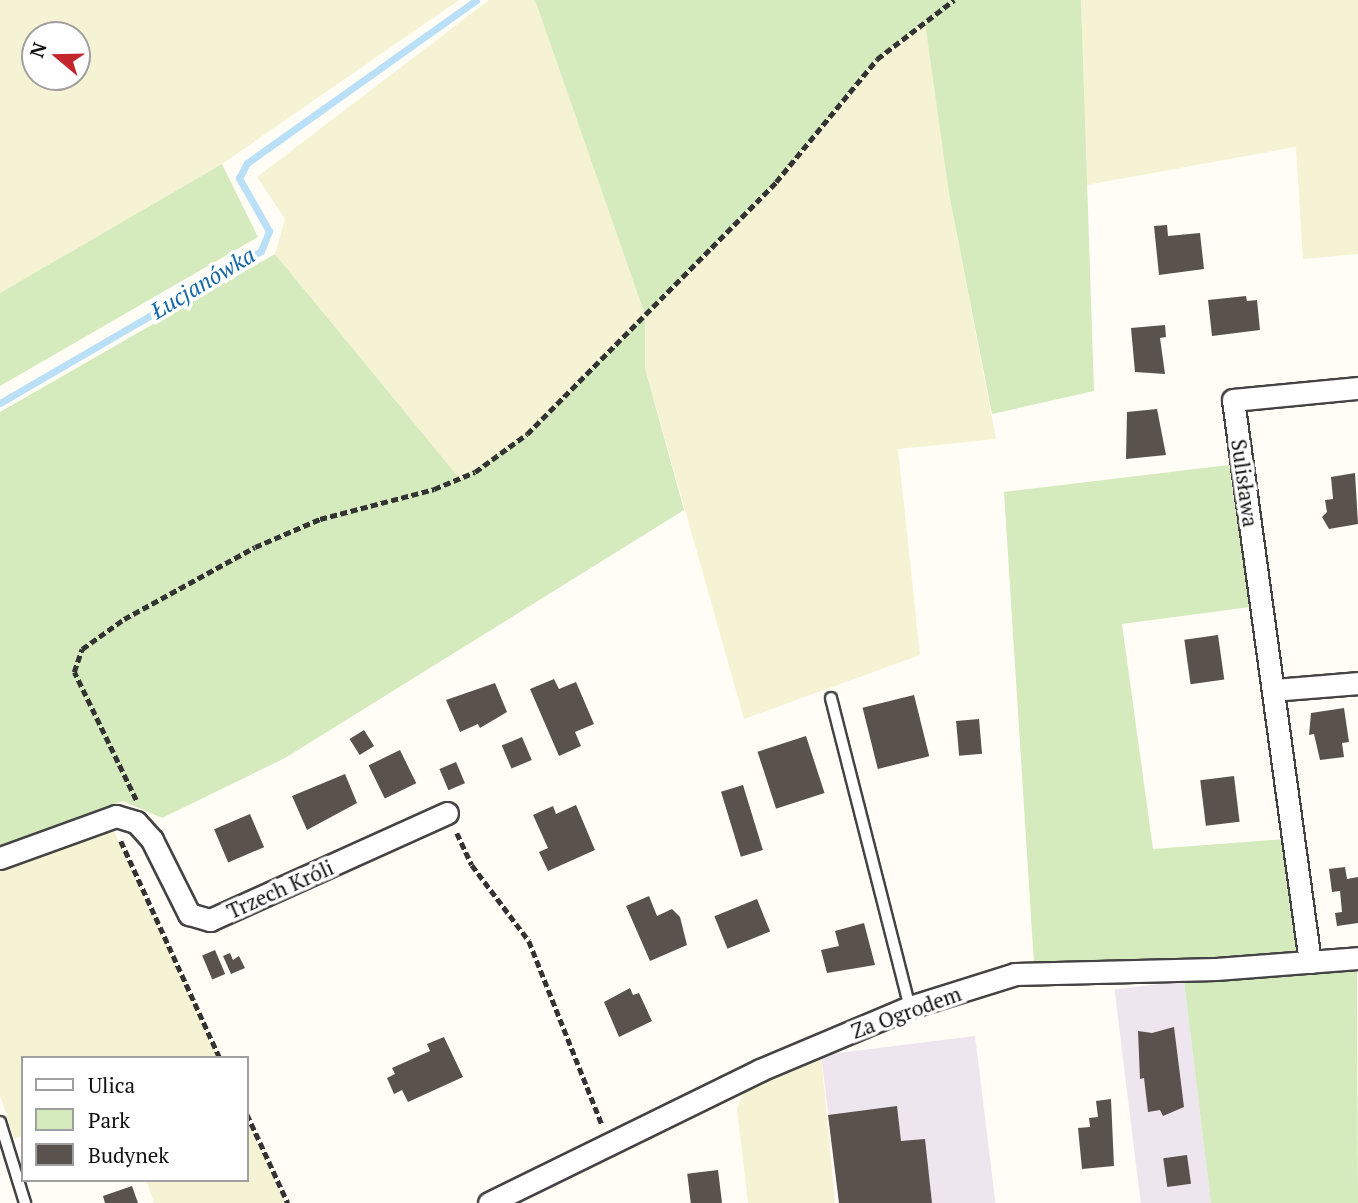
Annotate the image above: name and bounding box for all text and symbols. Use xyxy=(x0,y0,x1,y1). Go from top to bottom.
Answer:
north arrow xyxy=(21,21,91,91)
text: N xyxy=(23,39,52,61)
water label: Łucjanówka xyxy=(146,241,260,325)
street label: Sulisława xyxy=(1226,437,1264,529)
street label: Trzech Króli xyxy=(223,854,337,924)
street label: Za Ogrodem xyxy=(848,980,964,1044)
legend xyxy=(21,1056,248,1182)
text: Ulica xyxy=(88,1071,135,1099)
text: Park xyxy=(88,1106,130,1134)
text: Budynek xyxy=(88,1141,169,1169)

